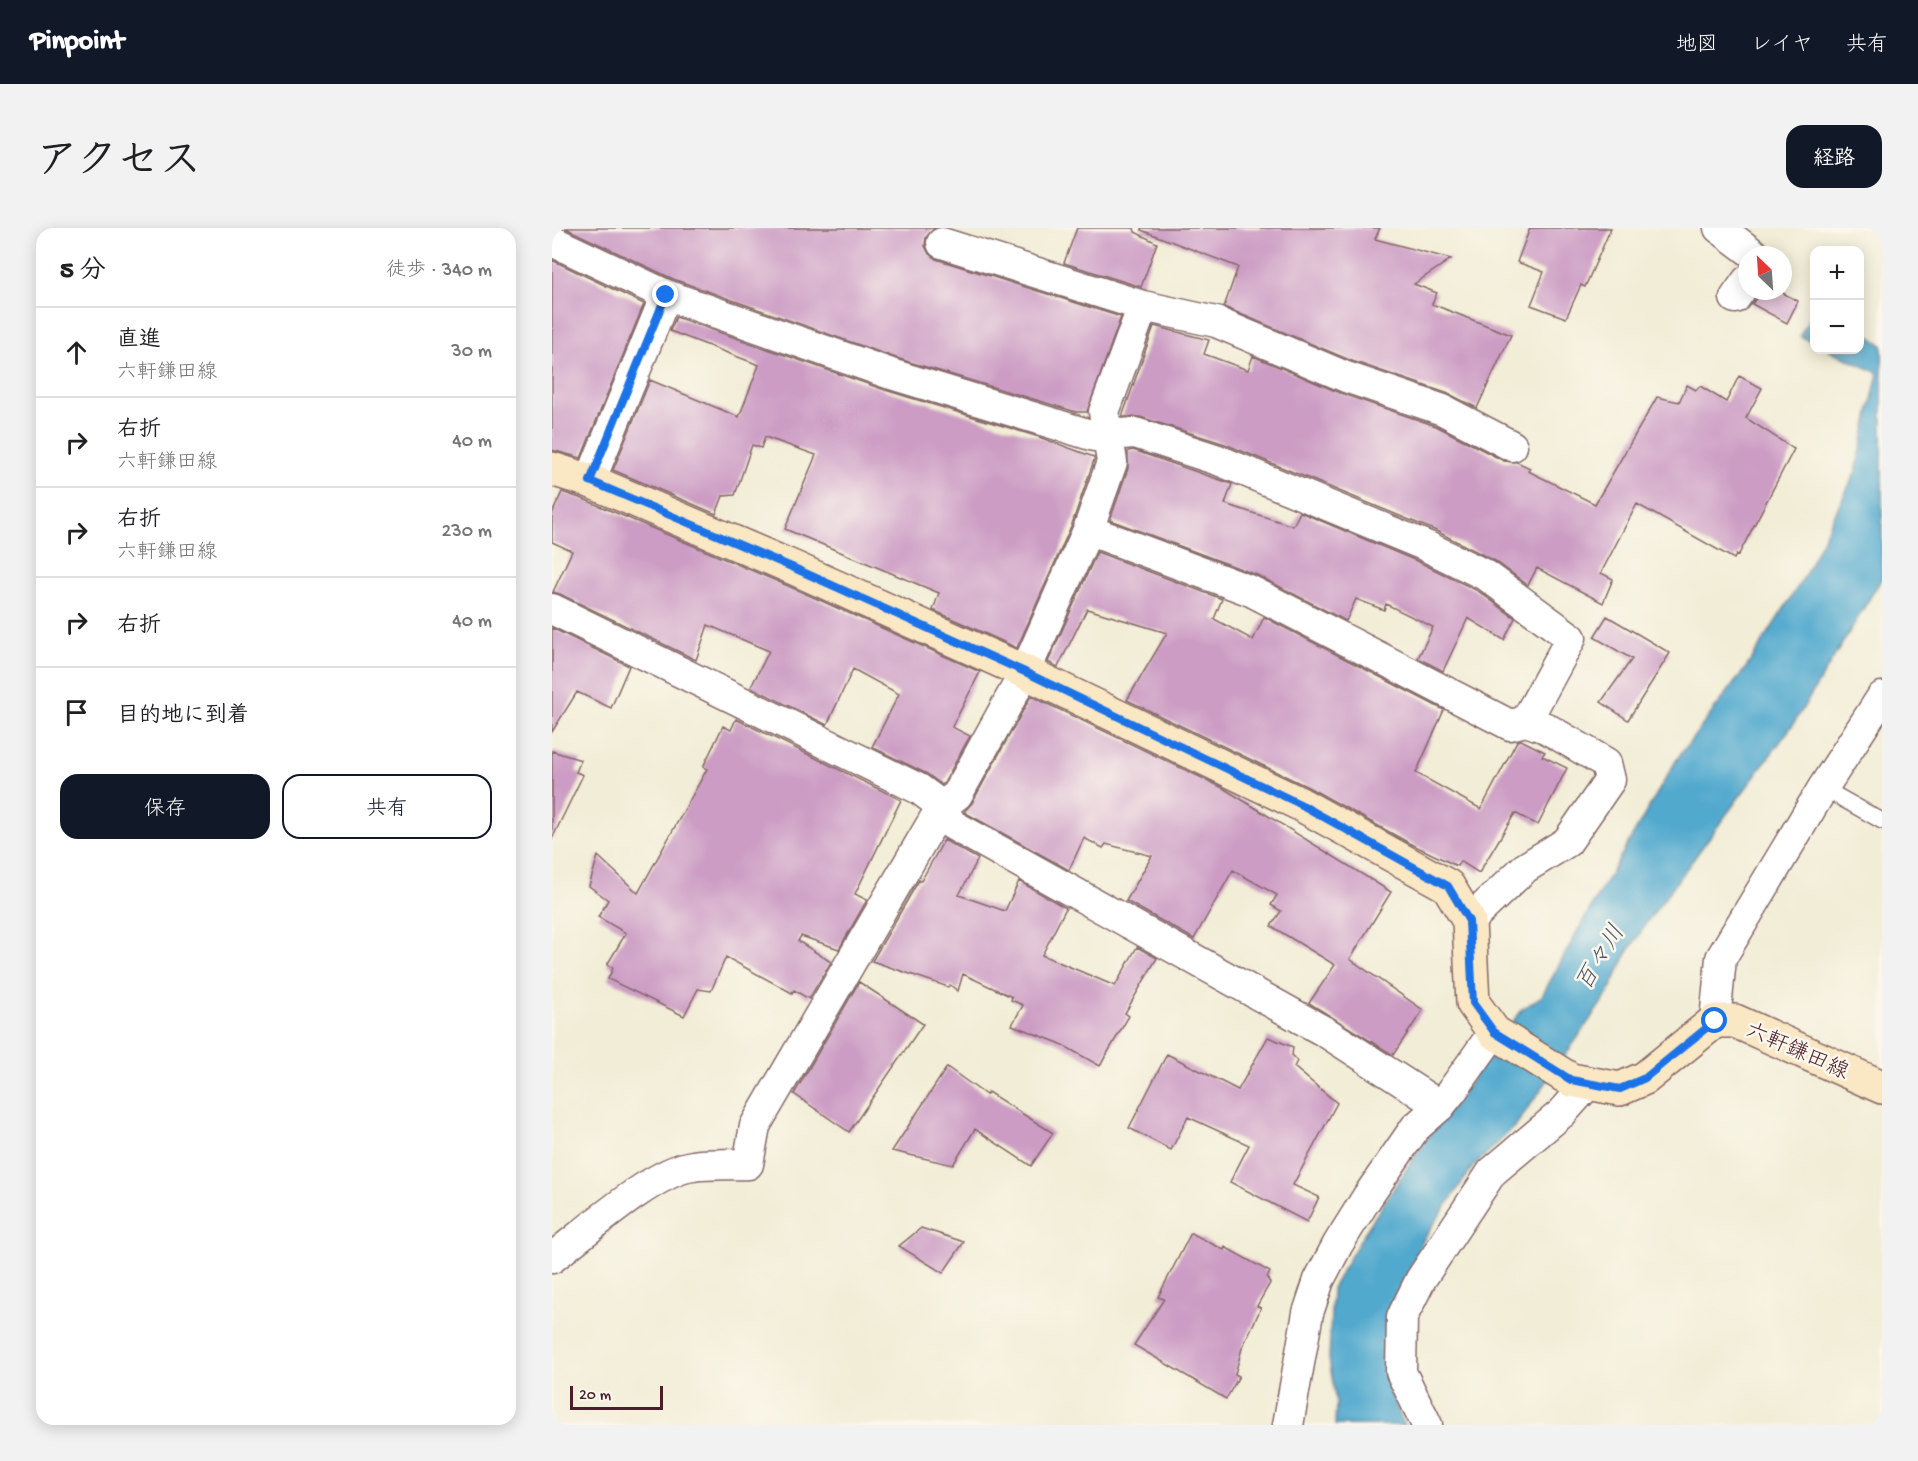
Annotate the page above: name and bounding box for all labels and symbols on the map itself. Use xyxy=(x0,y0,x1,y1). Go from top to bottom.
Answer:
north arrow xyxy=(1738,246,1792,300)
route end xyxy=(652,281,678,307)
water label: 百々川 xyxy=(1571,920,1633,997)
route start xyxy=(1701,1007,1727,1033)
street label: 六軒鎌田線 xyxy=(1741,1017,1852,1087)
scale bar xyxy=(570,1383,663,1410)

